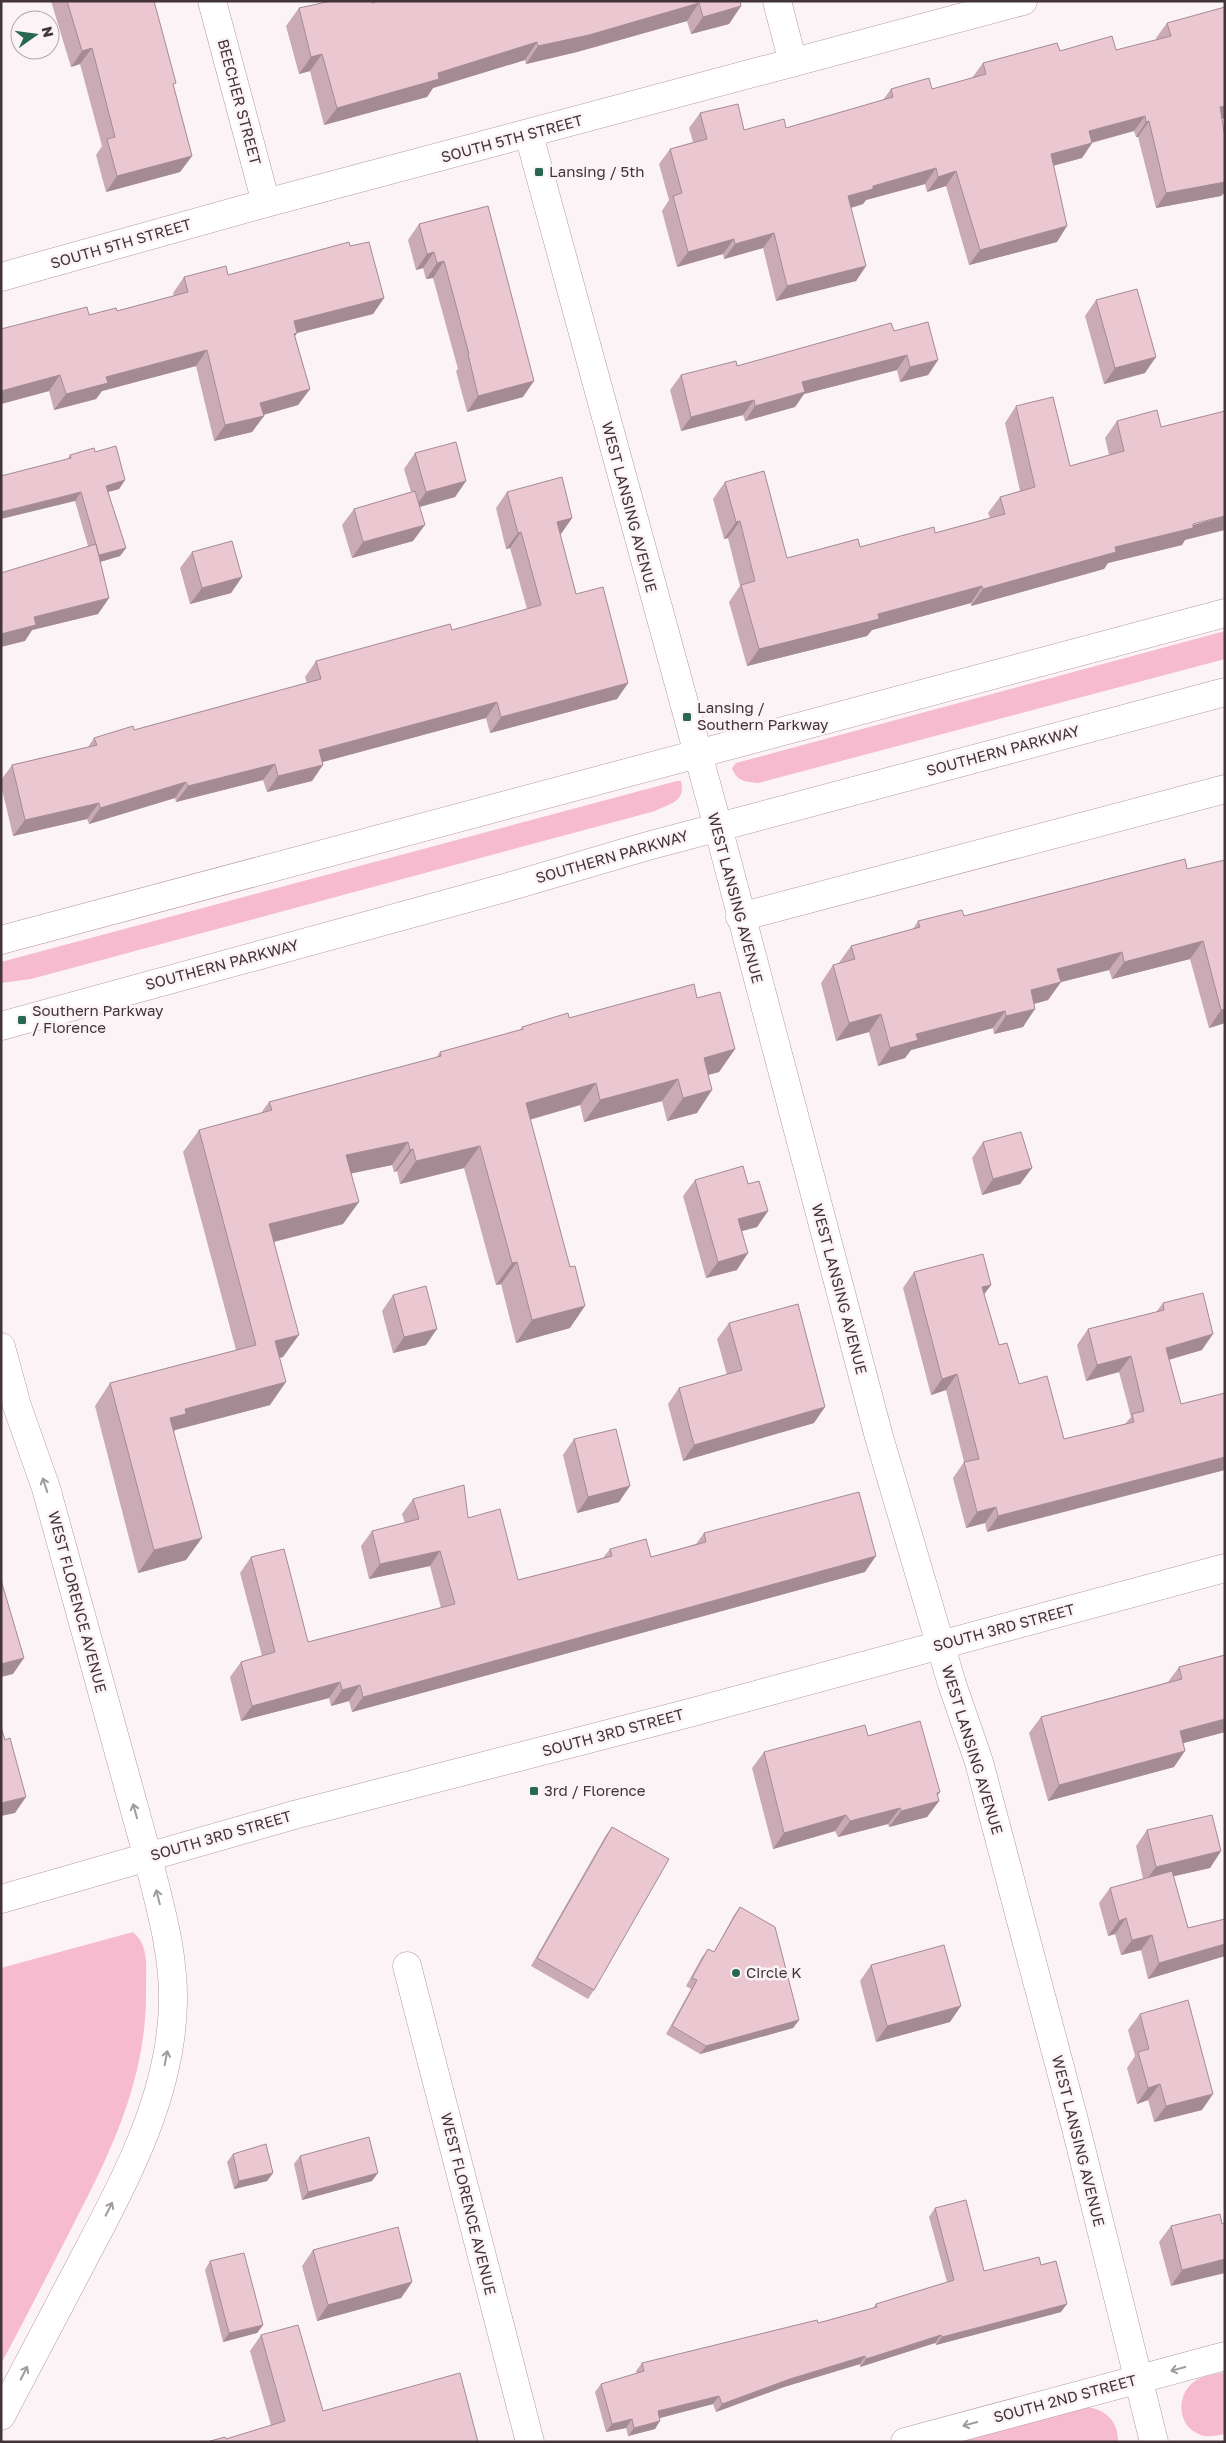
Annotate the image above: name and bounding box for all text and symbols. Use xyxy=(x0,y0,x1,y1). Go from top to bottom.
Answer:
north arrow xyxy=(10,10,60,60)
text: N xyxy=(39,25,58,39)
street label: BEECHER STREET xyxy=(214,37,265,167)
street label: SOUTH 5TH STREET xyxy=(439,110,585,166)
place label: Lansing / 5th xyxy=(549,162,644,180)
marker: Lansing / 5th xyxy=(533,166,545,178)
street label: SOUTH 5TH STREET xyxy=(48,214,193,272)
street label: WEST LANSING AVENUE xyxy=(599,419,661,594)
place label: Lansing / Southern Parkway xyxy=(697,698,829,733)
marker: Lansing / Southern Parkway xyxy=(681,711,693,723)
street label: SOUTHERN PARKWAY xyxy=(924,721,1082,779)
street label: WEST LANSING AVENUE xyxy=(705,810,767,985)
street label: SOUTHERN PARKWAY xyxy=(533,826,690,886)
street label: SOUTHERN PARKWAY xyxy=(143,935,301,993)
place label: Southern Parkway / Florence xyxy=(32,1001,164,1036)
marker: Southern Parkway / Florence xyxy=(16,1014,28,1026)
street label: WEST LANSING AVENUE xyxy=(809,1201,871,1376)
one-way arrow xyxy=(40,1478,49,1494)
street label: WEST FLORENCE AVENUE xyxy=(45,1509,111,1695)
street label: SOUTH 3RD STREET xyxy=(931,1599,1077,1655)
street label: WEST LANSING AVENUE xyxy=(939,1663,1007,1836)
street label: SOUTH 3RD STREET xyxy=(540,1704,686,1760)
place label: 3rd / Florence xyxy=(544,1781,646,1799)
marker: 3rd / Florence xyxy=(528,1785,540,1797)
one-way arrow xyxy=(129,1803,139,1819)
street label: SOUTH 3RD STREET xyxy=(148,1806,293,1864)
one-way arrow xyxy=(153,1890,162,1906)
place label: Circle K xyxy=(746,1963,802,1981)
marker: Circle K xyxy=(730,1967,742,1979)
one-way arrow xyxy=(161,2050,171,2066)
street label: WEST LANSING AVENUE xyxy=(1049,2053,1109,2228)
street label: WEST FLORENCE AVENUE xyxy=(438,2111,500,2297)
one-way arrow xyxy=(104,2202,114,2217)
one-way arrow xyxy=(1170,2364,1186,2374)
one-way arrow xyxy=(20,2366,29,2381)
street label: SOUTH 2ND STREET xyxy=(991,2370,1138,2426)
one-way arrow xyxy=(962,2420,978,2429)

